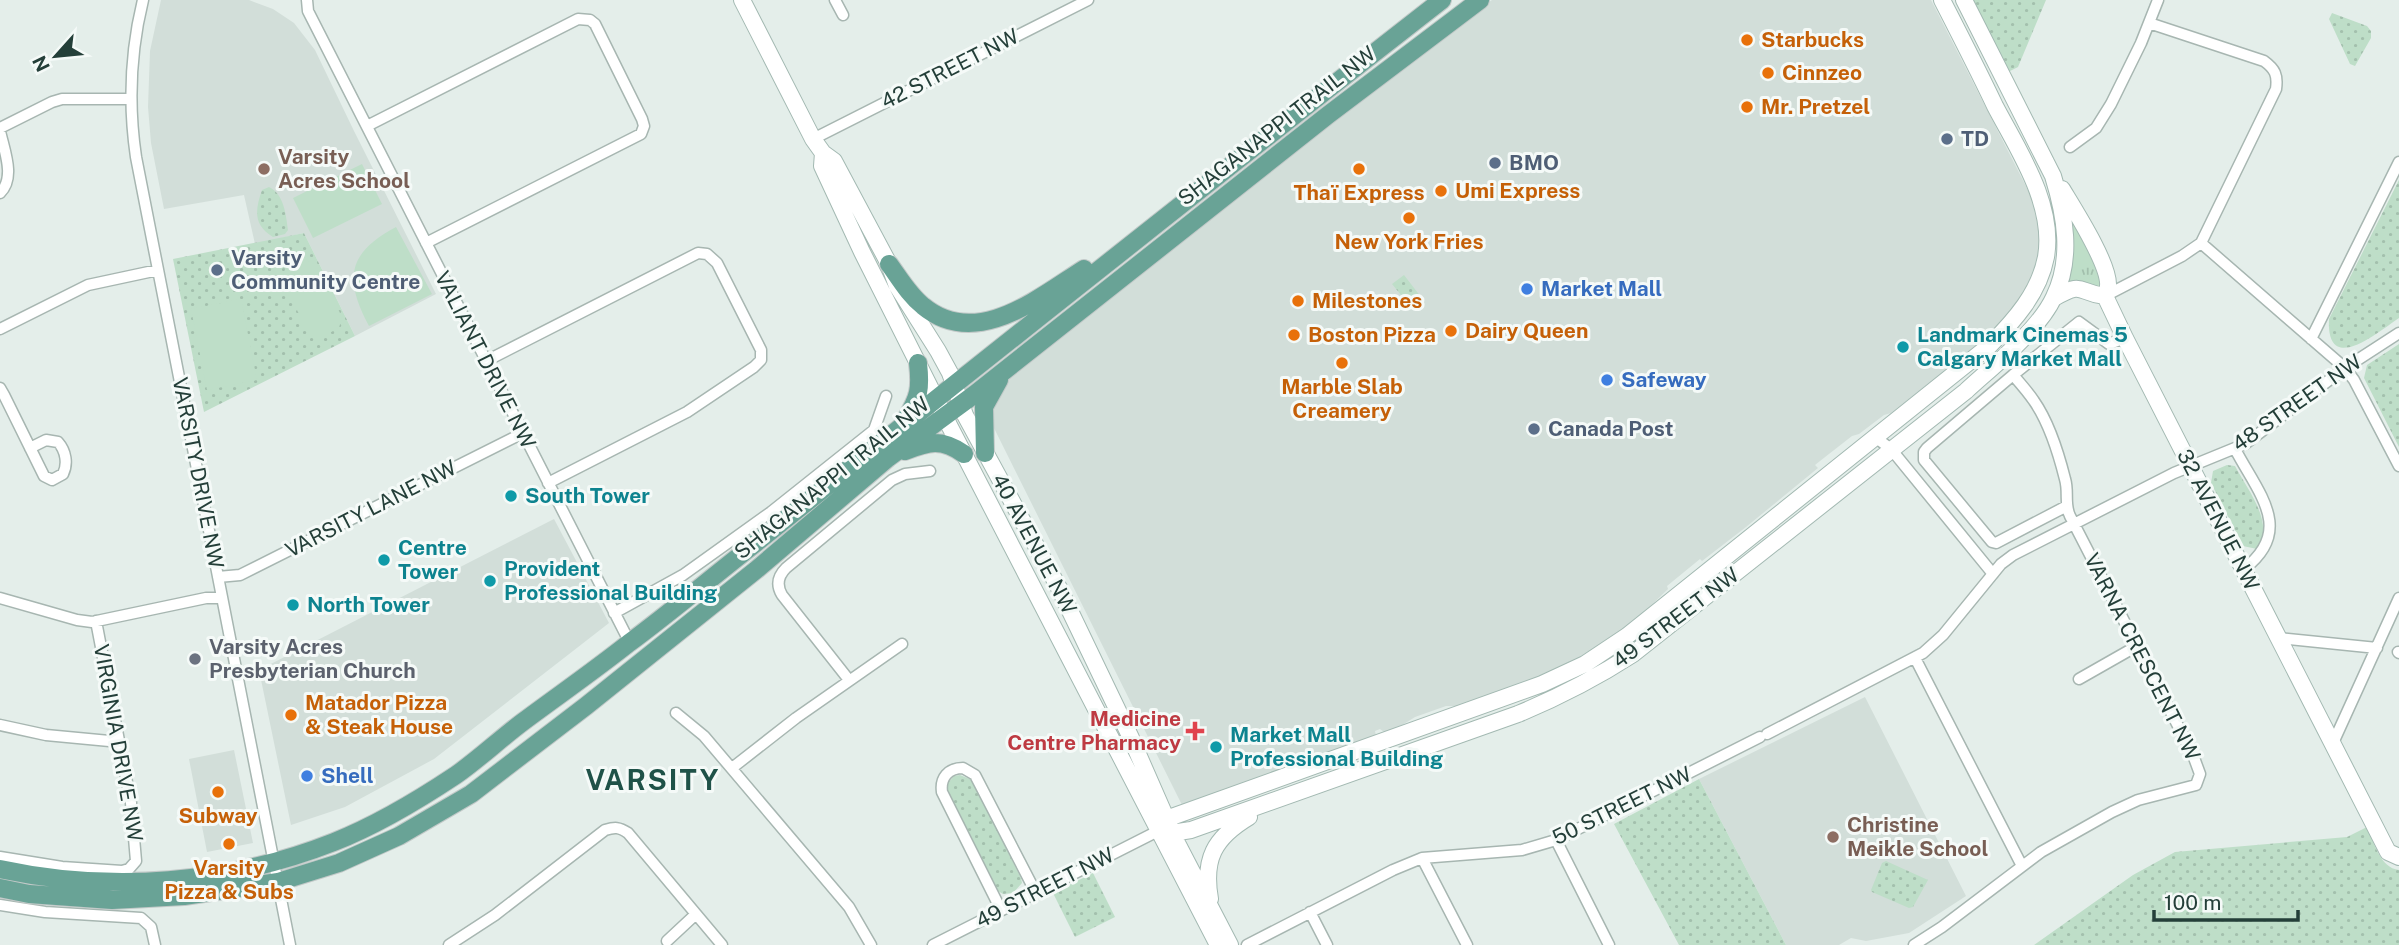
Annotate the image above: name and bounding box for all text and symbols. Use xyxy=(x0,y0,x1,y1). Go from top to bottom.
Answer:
north arrow xyxy=(21,21,91,91)
street label: 42 STREET NW xyxy=(877,23,1023,114)
place label: Starbucks xyxy=(1761,27,1864,52)
marker: Starbucks xyxy=(1739,32,1755,48)
street label: SHAGANAPPI TRAIL NW xyxy=(1173,41,1380,211)
text: N xyxy=(28,52,54,75)
place label: Cinnzeo xyxy=(1782,60,1862,85)
marker: Cinnzeo xyxy=(1760,65,1776,81)
place label: Mr. Pretzel xyxy=(1761,94,1870,119)
marker: Mr. Pretzel xyxy=(1739,99,1755,115)
place label: TD xyxy=(1961,126,1989,151)
marker: TD xyxy=(1939,131,1955,147)
place label: Varsity Acres School xyxy=(278,144,410,193)
place label: BMO xyxy=(1509,150,1559,175)
marker: BMO xyxy=(1487,155,1503,171)
marker: Varsity Acres School xyxy=(256,161,272,177)
marker: Thaï Express xyxy=(1351,161,1367,177)
place label: Umi Express xyxy=(1455,178,1580,203)
place label: Thaï Express xyxy=(1293,180,1425,205)
marker: Umi Express xyxy=(1433,183,1449,199)
marker: New York Fries xyxy=(1401,210,1417,226)
place label: New York Fries xyxy=(1334,229,1484,254)
place label: Varsity Community Centre xyxy=(231,245,420,294)
marker: Varsity Community Centre xyxy=(209,262,225,278)
street label: VALIANT DRIVE NW xyxy=(430,267,541,453)
place label: Market Mall xyxy=(1541,276,1662,301)
marker: Market Mall xyxy=(1519,281,1535,297)
place label: Milestones xyxy=(1312,288,1422,313)
marker: Milestones xyxy=(1290,293,1306,309)
place label: Dairy Queen xyxy=(1465,318,1588,343)
place label: Boston Pizza xyxy=(1308,322,1436,347)
place label: Landmark Cinemas 5 Calgary Market Mall xyxy=(1917,322,2128,371)
marker: Dairy Queen xyxy=(1443,323,1459,339)
marker: Boston Pizza xyxy=(1286,327,1302,343)
marker: Landmark Cinemas 5 Calgary Market Mall xyxy=(1895,339,1911,355)
street label: 48 STREET NW xyxy=(2227,349,2366,457)
marker: Marble Slab Creamery xyxy=(1334,355,1350,371)
place label: Safeway xyxy=(1621,367,1707,392)
marker: Safeway xyxy=(1599,372,1615,388)
place label: Marble Slab Creamery xyxy=(1281,374,1403,423)
street label: VARSITY DRIVE NW xyxy=(168,375,229,571)
street label: SHAGANAPPI TRAIL NW xyxy=(729,391,934,564)
place label: Canada Post xyxy=(1548,416,1674,441)
marker: Canada Post xyxy=(1526,421,1542,437)
street label: 32 AVENUE NW xyxy=(2172,445,2265,595)
street label: VARSITY LANE NW xyxy=(281,455,460,562)
street label: 40 AVENUE NW xyxy=(987,469,1082,618)
place label: South Tower xyxy=(525,483,650,508)
marker: South Tower xyxy=(503,488,519,504)
place label: Centre Tower xyxy=(398,535,467,584)
street label: VARNA CRESCENT NW xyxy=(2079,549,2206,765)
marker: Centre Tower xyxy=(376,552,392,568)
place label: Provident Professional Building xyxy=(504,556,717,605)
street label: 49 STREET NW xyxy=(1608,562,1744,673)
marker: Provident Professional Building xyxy=(482,573,498,589)
place label: North Tower xyxy=(307,592,430,617)
marker: North Tower xyxy=(285,597,301,613)
place label: Varsity Acres Presbyterian Church xyxy=(209,634,416,683)
street label: VIRGINIA DRIVE NW xyxy=(89,642,148,844)
marker: Varsity Acres Presbyterian Church xyxy=(187,651,203,667)
place label: Matador Pizza & Steak House xyxy=(305,690,453,739)
place label: Medicine Centre Pharmacy xyxy=(1007,706,1181,755)
marker: Matador Pizza & Steak House xyxy=(283,707,299,723)
place label: Market Mall Professional Building xyxy=(1230,722,1443,771)
marker: Medicine Centre Pharmacy xyxy=(1187,723,1203,739)
marker: Market Mall Professional Building xyxy=(1208,739,1224,755)
street label: 50 STREET NW xyxy=(1548,761,1695,850)
place label: Shell xyxy=(321,763,374,788)
district label: VARSITY xyxy=(585,763,721,796)
marker: Shell xyxy=(299,768,315,784)
marker: Subway xyxy=(210,784,226,800)
place label: Subway xyxy=(178,803,258,828)
place label: Christine Meikle School xyxy=(1847,812,1988,861)
marker: Christine Meikle School xyxy=(1825,829,1841,845)
marker: Varsity Pizza & Subs xyxy=(221,836,237,852)
street label: 49 STREET NW xyxy=(971,842,1118,933)
place label: Varsity Pizza & Subs xyxy=(164,855,294,904)
scale bar xyxy=(2154,878,2298,922)
text: 100 m xyxy=(2164,890,2221,915)

